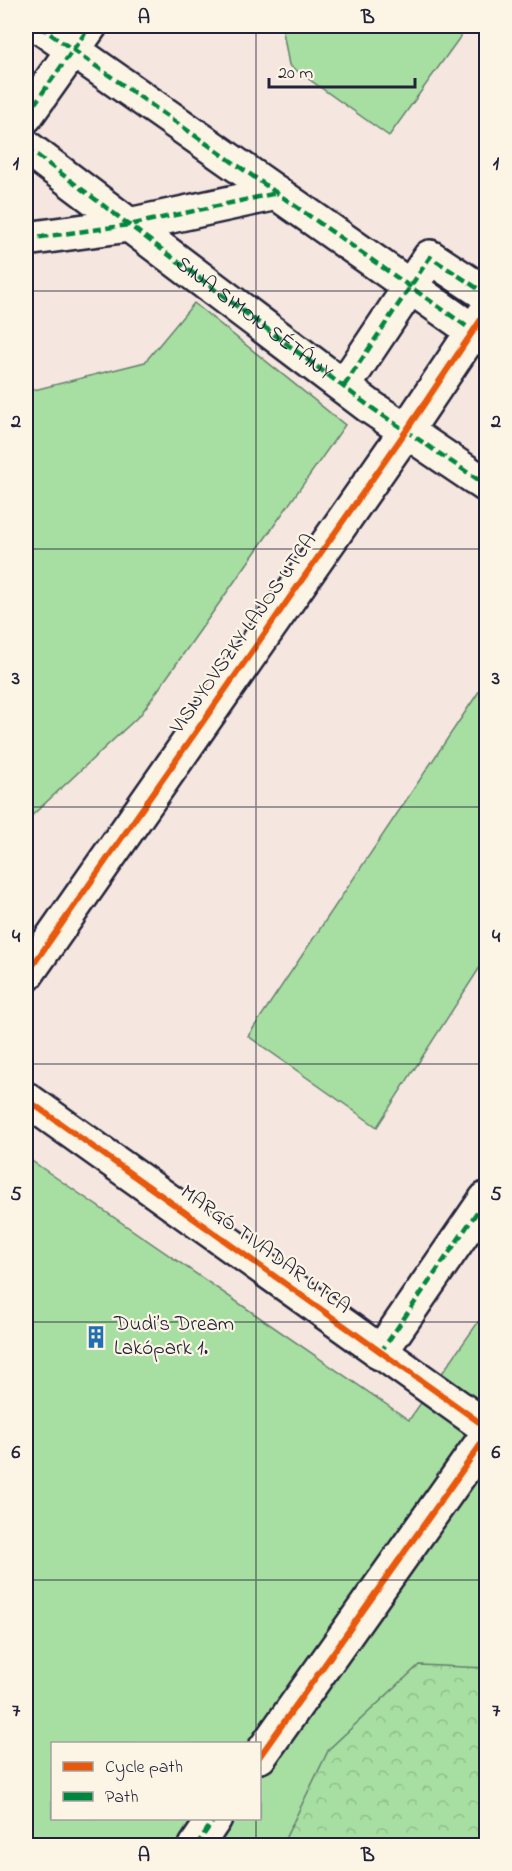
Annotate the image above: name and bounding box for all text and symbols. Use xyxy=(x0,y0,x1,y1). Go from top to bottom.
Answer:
text: A xyxy=(138,4,150,33)
text: B xyxy=(360,4,375,33)
scale bar xyxy=(269,51,414,89)
text: 20 m xyxy=(278,61,313,87)
text: 1 xyxy=(13,150,20,179)
text: 1 xyxy=(493,150,500,179)
street label: SINA SIMON SÉTÁNY xyxy=(168,249,339,388)
text: 2 xyxy=(10,408,21,437)
text: 2 xyxy=(490,408,501,437)
street label: VISNYOVSZKY LAJOS UTCA xyxy=(163,528,325,741)
text: 3 xyxy=(11,665,20,694)
text: 3 xyxy=(491,665,500,694)
text: 4 xyxy=(12,923,21,952)
text: 4 xyxy=(492,923,501,952)
street label: MARGÓ TIVADAR UTCA xyxy=(174,1178,356,1322)
text: 5 xyxy=(10,1181,22,1210)
text: 5 xyxy=(490,1181,502,1210)
place label: Dudi’s Dream Lakópark 1. xyxy=(113,1310,234,1364)
building icon: Dudi’s Dream Lakópark 1. xyxy=(83,1324,109,1350)
text: 6 xyxy=(12,1439,21,1468)
text: 6 xyxy=(492,1439,501,1468)
text: 7 xyxy=(12,1697,21,1726)
text: 7 xyxy=(492,1697,501,1726)
legend xyxy=(51,1742,261,1820)
text: Cycle path xyxy=(105,1755,183,1781)
text: Path xyxy=(105,1785,139,1811)
text: A xyxy=(138,1842,150,1871)
text: B xyxy=(360,1842,375,1871)

